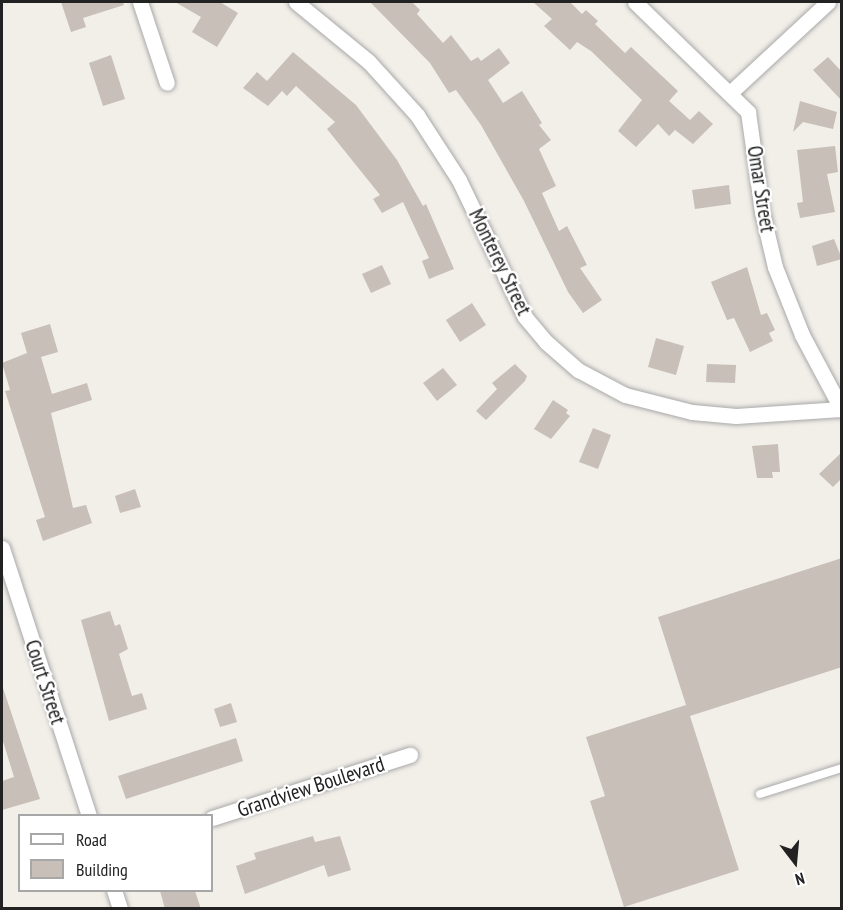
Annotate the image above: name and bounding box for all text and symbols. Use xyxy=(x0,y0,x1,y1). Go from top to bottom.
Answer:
street label: Omar Street xyxy=(742,144,780,234)
street label: Monterey Street xyxy=(463,204,537,320)
street label: Court Street xyxy=(20,637,70,727)
street label: Grandview Boulevard xyxy=(234,751,388,823)
legend xyxy=(18,814,213,892)
text: Road xyxy=(76,828,107,851)
north arrow xyxy=(765,832,825,892)
text: Building xyxy=(76,858,128,881)
text: N xyxy=(793,868,807,890)

